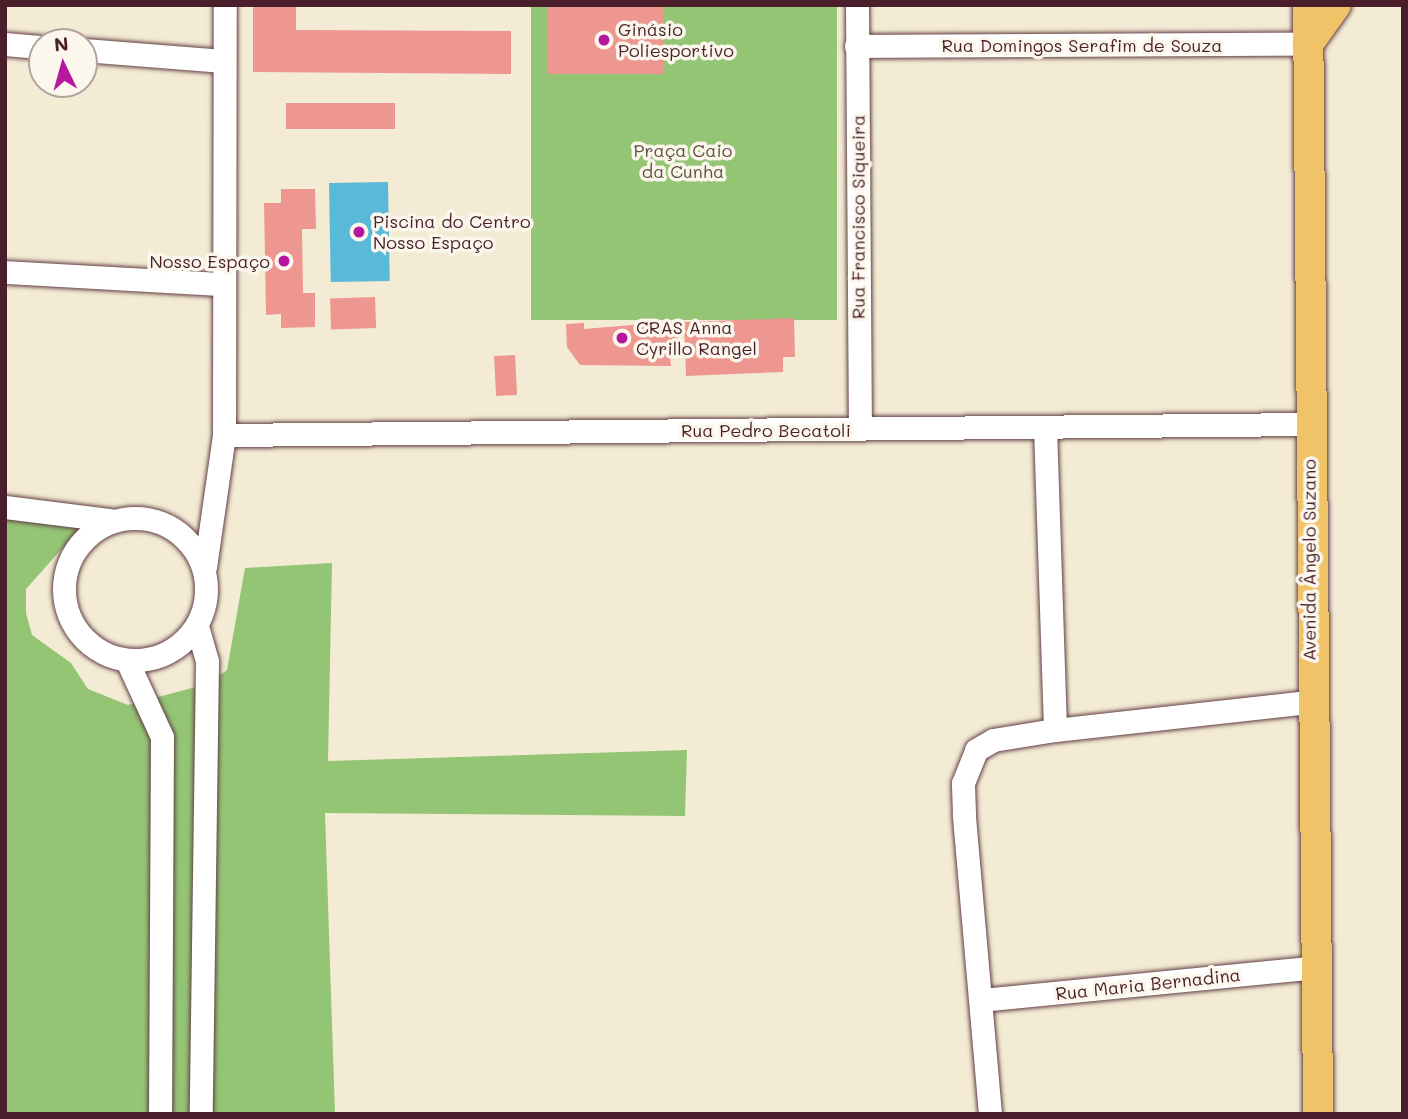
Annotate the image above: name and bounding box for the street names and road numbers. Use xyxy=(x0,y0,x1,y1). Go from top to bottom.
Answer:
street label: Rua Domingos Serafim de Souza xyxy=(941,34,1223,56)
street label: Rua Francisco Siqueira xyxy=(847,115,869,319)
street label: Rua Pedro Becatoli xyxy=(681,419,851,441)
street label: Avenida Ângelo Suzano xyxy=(1298,459,1320,661)
street label: Rua Maria Bernadina xyxy=(1054,964,1242,1004)

